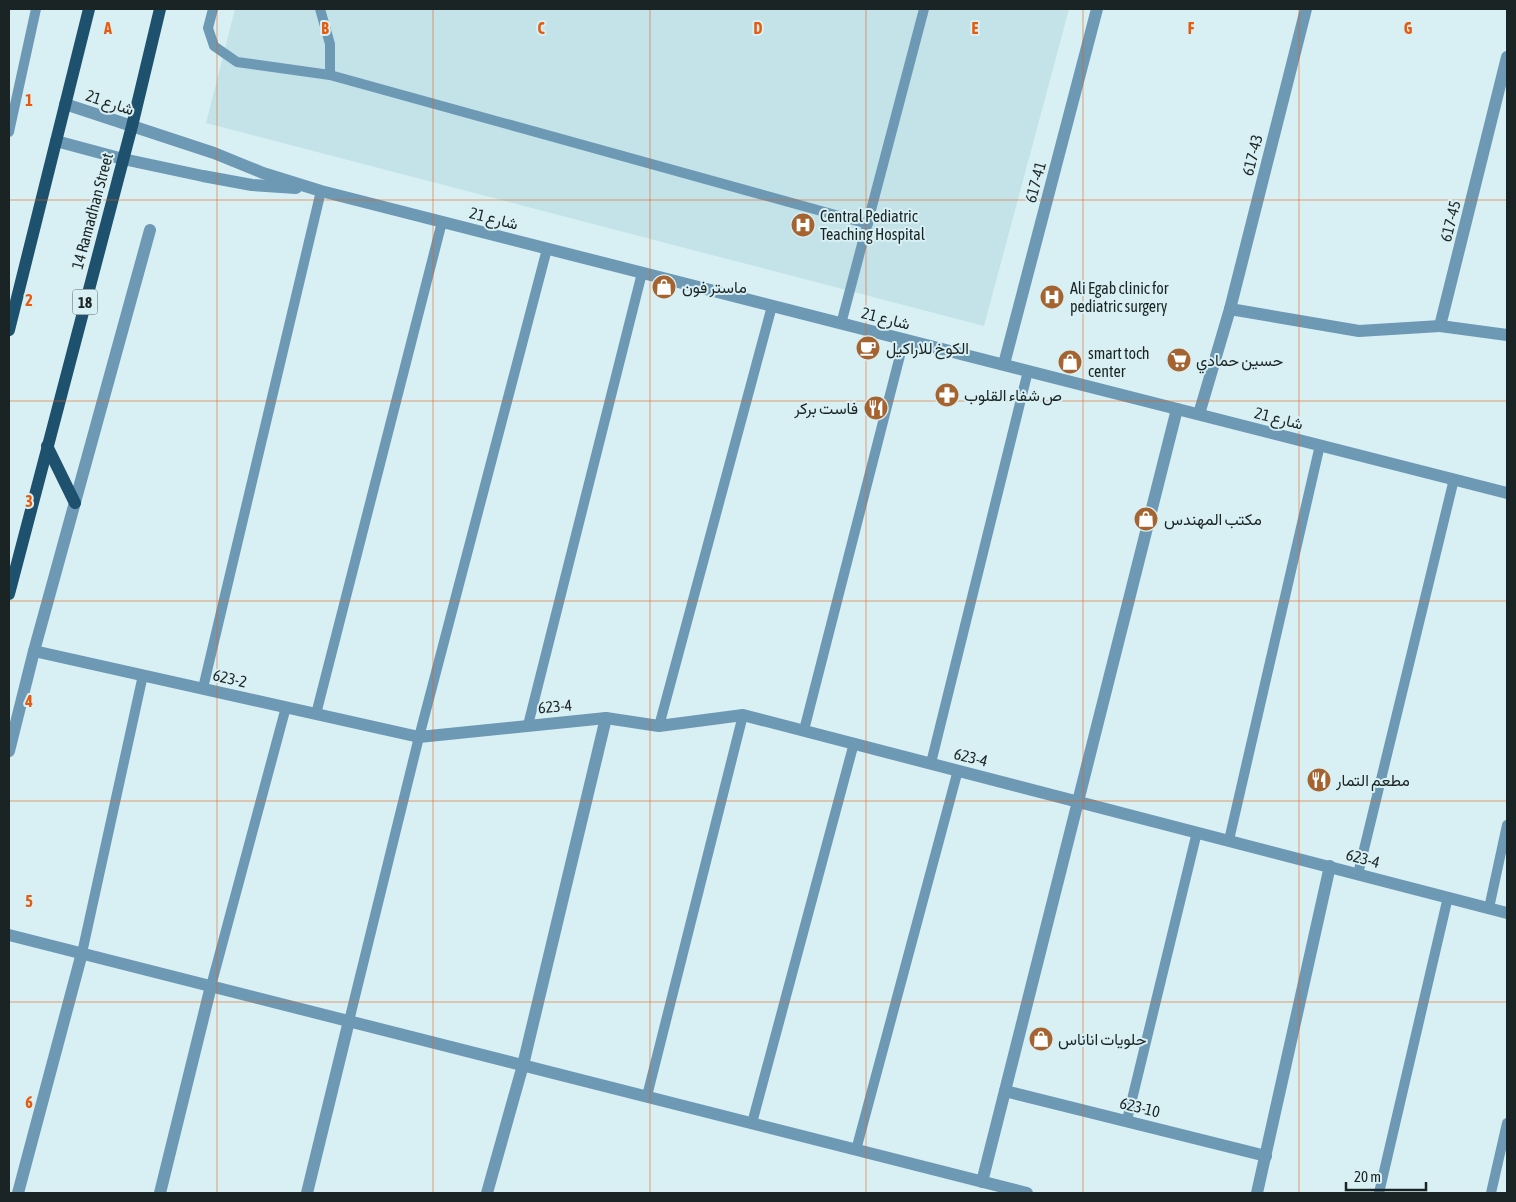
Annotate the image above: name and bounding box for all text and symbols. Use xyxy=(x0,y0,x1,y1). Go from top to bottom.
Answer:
text: A xyxy=(103,19,112,37)
text: B xyxy=(321,19,329,37)
text: C xyxy=(537,19,545,37)
text: D xyxy=(754,19,763,37)
text: E xyxy=(972,19,979,37)
text: F xyxy=(1188,19,1195,37)
text: G xyxy=(1404,19,1413,37)
street label: شارع 21 xyxy=(83,86,136,121)
text: 1 xyxy=(25,91,33,109)
street label: 617-43 xyxy=(1238,133,1266,177)
street label: 14 Ramadhan Street xyxy=(68,151,116,271)
street label: 617-41 xyxy=(1021,160,1049,204)
street label: 617-45 xyxy=(1436,199,1464,243)
street label: شارع 21 xyxy=(467,203,520,236)
place label: Central Pediatric Teaching Hospital xyxy=(820,207,926,244)
hospital icon: Central Pediatric Teaching Hospital xyxy=(790,212,816,238)
shop icon: ماستر فون xyxy=(651,274,677,300)
place label: ماستر فون xyxy=(682,278,747,298)
place label: Ali Egab clinic for pediatric surgery xyxy=(1070,279,1169,316)
hospital icon: Ali Egab clinic for pediatric surgery xyxy=(1039,284,1065,310)
road number: 18 xyxy=(72,290,98,314)
text: 2 xyxy=(25,291,33,309)
street label: شارع 21 xyxy=(859,303,912,336)
cafe icon: الكوخ للاراكيل xyxy=(855,335,881,361)
place label: الكوخ للاراكيل xyxy=(886,339,969,360)
place label: smart toch center xyxy=(1088,344,1150,380)
supermarket icon: حسين حمادي xyxy=(1166,347,1192,373)
shop icon: smart toch center xyxy=(1057,349,1083,375)
place label: حسين حمادي xyxy=(1196,351,1284,374)
pharmacy icon: ص شفاء القلوب xyxy=(934,382,960,408)
place label: ص شفاء القلوب xyxy=(964,386,1062,406)
restaurant icon: فاست بركر xyxy=(863,395,889,421)
place label: فاست بركر xyxy=(793,399,858,419)
street label: شارع 21 xyxy=(1252,403,1305,436)
text: 3 xyxy=(25,492,33,510)
shop icon: مكتب المهندس xyxy=(1133,506,1159,532)
place label: مكتب المهندس xyxy=(1164,510,1262,530)
street label: 623-2 xyxy=(211,665,249,691)
text: 4 xyxy=(24,692,33,710)
street label: 623-4 xyxy=(537,696,573,716)
street label: 623-4 xyxy=(952,744,990,770)
restaurant icon: مطعم التمار xyxy=(1306,767,1332,793)
place label: مطعم التمار xyxy=(1335,771,1410,791)
street label: 623-4 xyxy=(1344,845,1382,871)
text: 5 xyxy=(25,892,33,910)
shop icon: حلويات اناناس xyxy=(1028,1026,1054,1052)
place label: حلويات اناناس xyxy=(1058,1030,1147,1050)
text: 6 xyxy=(25,1093,33,1111)
street label: 623-10 xyxy=(1118,1093,1162,1121)
scale bar xyxy=(1346,1160,1426,1192)
text: 20 m xyxy=(1354,1168,1381,1185)

